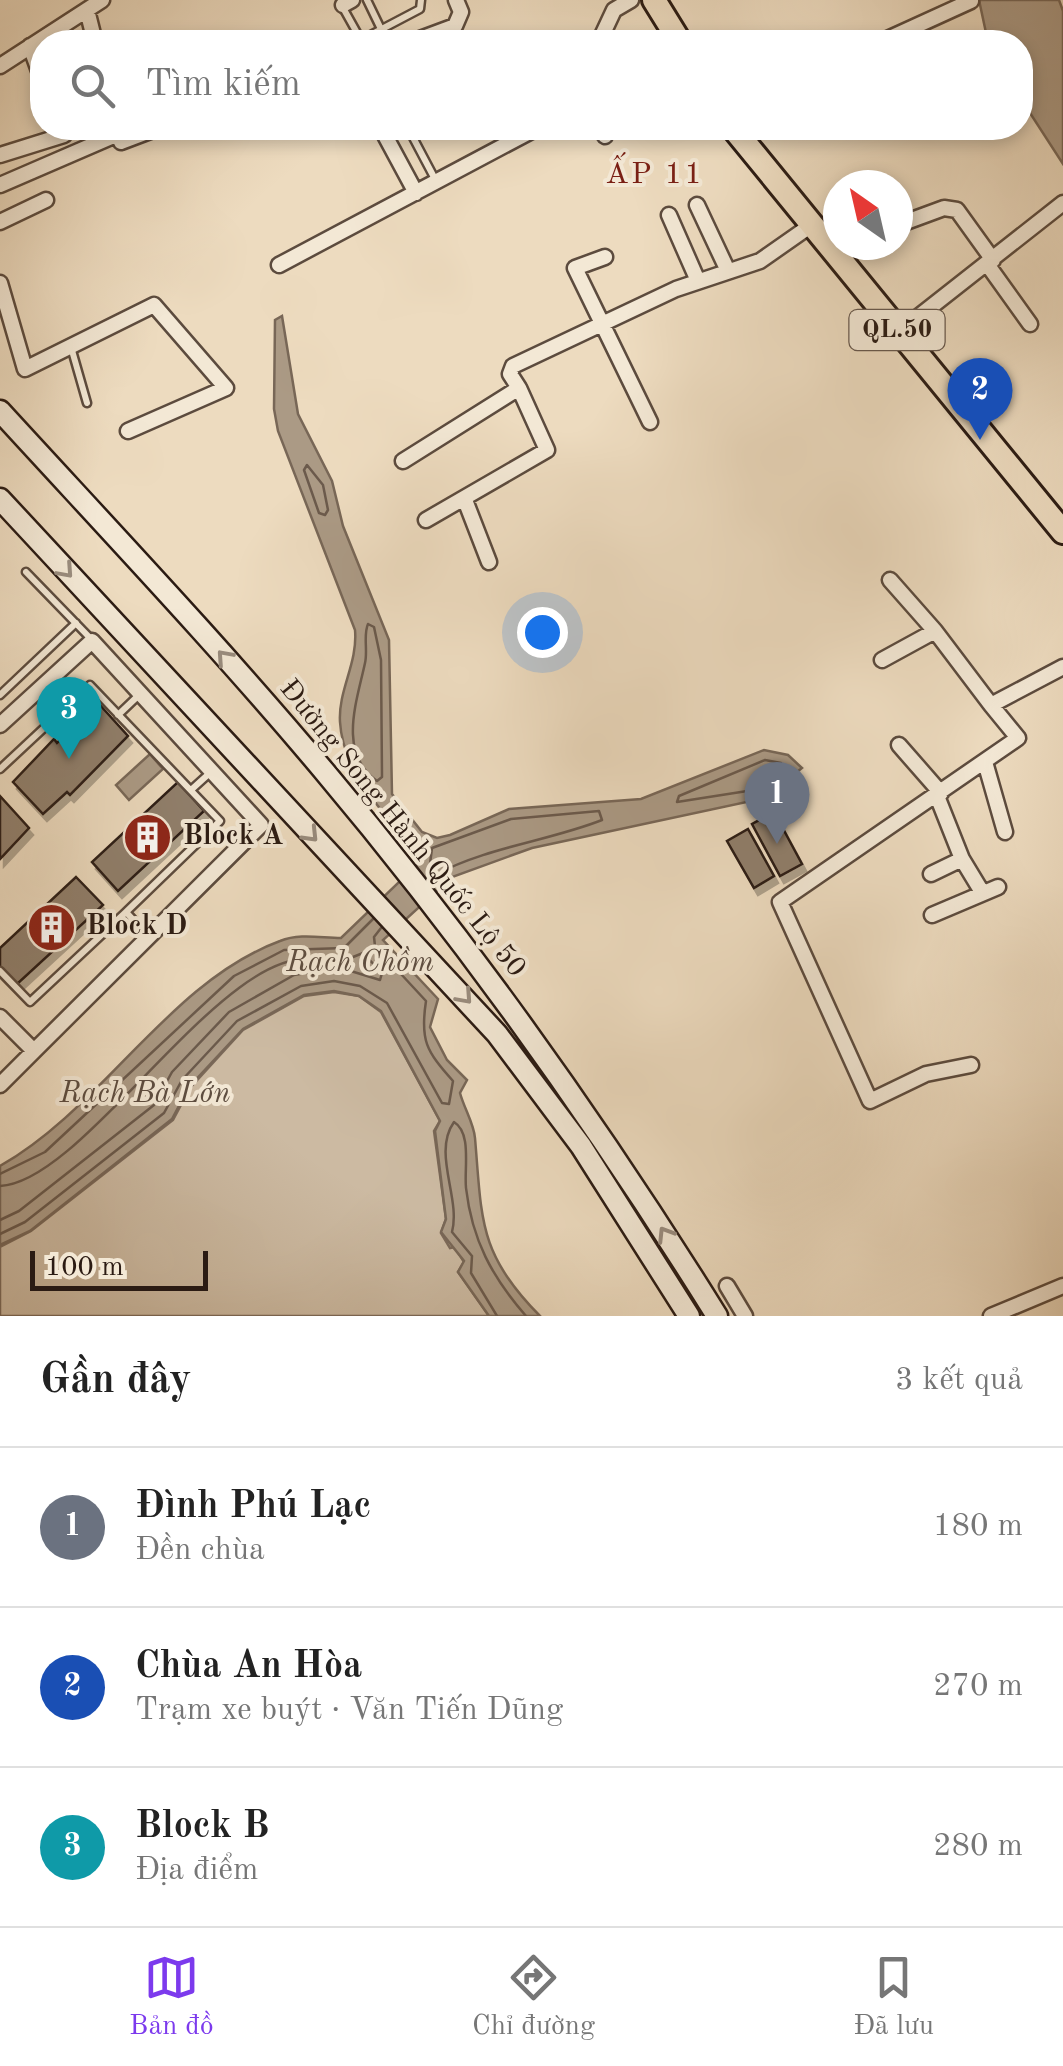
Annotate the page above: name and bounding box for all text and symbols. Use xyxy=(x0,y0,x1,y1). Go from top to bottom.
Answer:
search box xyxy=(30,30,1033,140)
icon: search xyxy=(65,58,120,113)
text: Tìm kiếm xyxy=(145,66,301,104)
district label: ẤP 11 xyxy=(605,152,705,190)
north arrow xyxy=(823,170,913,260)
road number: QL.50 xyxy=(850,310,944,350)
pin: 2 xyxy=(948,358,1012,440)
one-way arrow xyxy=(54,559,72,578)
your location xyxy=(517,607,568,658)
one-way arrow xyxy=(218,650,236,669)
street label: Đường Song Hành Quốc Lộ 50 xyxy=(274,675,531,983)
pin: 3 xyxy=(36,676,102,759)
pin: 1 xyxy=(744,762,810,844)
building icon: Block A xyxy=(122,811,174,863)
place label: Block A xyxy=(183,823,283,851)
one-way arrow xyxy=(299,823,317,841)
building icon: Block D xyxy=(25,901,77,953)
place label: Block D xyxy=(86,913,187,941)
water label: Rạch Chồm xyxy=(285,946,434,978)
one-way arrow xyxy=(454,985,472,1004)
water label: Rạch Bà Lớn xyxy=(59,1079,230,1109)
one-way arrow xyxy=(658,1226,677,1244)
scale bar xyxy=(30,1246,208,1290)
text: 100 m xyxy=(45,1254,124,1282)
text: Gần đây xyxy=(40,1360,191,1402)
text: 3 kết quả xyxy=(895,1365,1023,1397)
text: Đình Phú Lạc xyxy=(135,1488,371,1526)
text: 1 xyxy=(63,1511,82,1543)
text: 180 m xyxy=(933,1511,1023,1543)
text: Đền chùa xyxy=(135,1535,265,1567)
text: Chùa An Hòa xyxy=(135,1648,362,1686)
text: 2 xyxy=(63,1671,82,1703)
text: 270 m xyxy=(933,1671,1023,1703)
text: Trạm xe buýt · Văn Tiến Dũng xyxy=(135,1695,563,1727)
text: Block B xyxy=(135,1808,270,1846)
text: 3 xyxy=(63,1831,82,1863)
text: 280 m xyxy=(933,1831,1023,1863)
text: Địa điểm xyxy=(135,1855,258,1887)
tab: Bản đồ xyxy=(129,1950,214,2045)
tab: Chỉ đường xyxy=(472,1950,595,2045)
tab: Đã lưu xyxy=(853,1950,934,2045)

